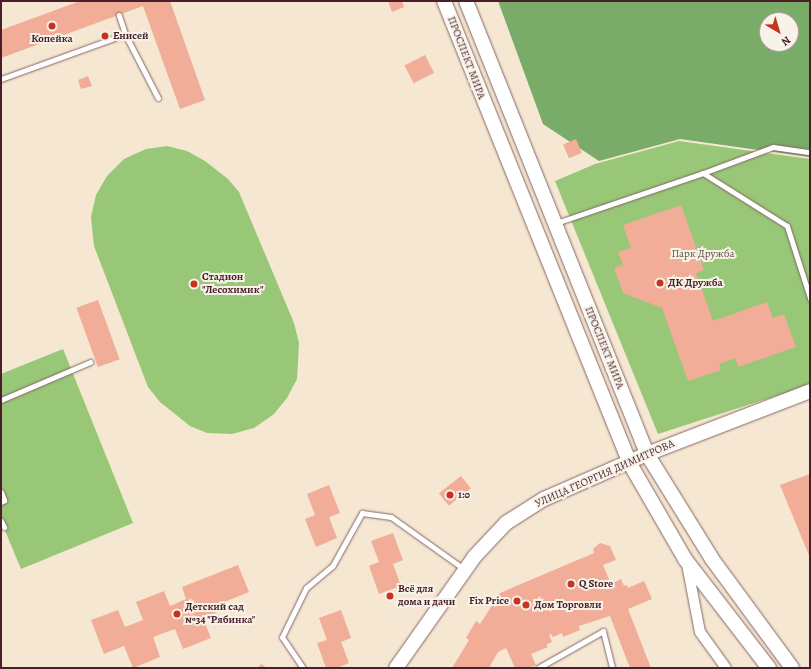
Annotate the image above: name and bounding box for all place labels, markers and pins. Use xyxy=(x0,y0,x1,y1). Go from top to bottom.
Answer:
marker: Копейка xyxy=(47,21,57,31)
place label: Енисей xyxy=(113,29,149,43)
marker: Енисей xyxy=(100,31,110,41)
place label: Копейка xyxy=(31,32,73,46)
place label: Стадион "Лесохимик" xyxy=(202,271,264,297)
place label: ДК Дружба xyxy=(668,276,723,290)
marker: ДК Дружба xyxy=(655,278,665,288)
marker: Стадион "Лесохимик" xyxy=(189,279,199,289)
place label: 1:0 xyxy=(458,488,470,502)
marker: 1:0 xyxy=(445,490,455,500)
place label: Q Store xyxy=(579,577,613,591)
marker: Q Store xyxy=(566,579,576,589)
place label: Всё для дома и дачи xyxy=(398,583,455,609)
marker: Всё для дома и дачи xyxy=(385,591,395,601)
place label: Fix Price xyxy=(469,594,509,608)
marker: Fix Price xyxy=(512,596,522,606)
place label: Дом Торговли xyxy=(534,598,602,612)
marker: Дом Торговли xyxy=(521,600,531,610)
place label: Детский сад №34 "Рябинка" xyxy=(185,601,256,627)
marker: Детский сад №34 "Рябинка" xyxy=(172,609,182,619)

